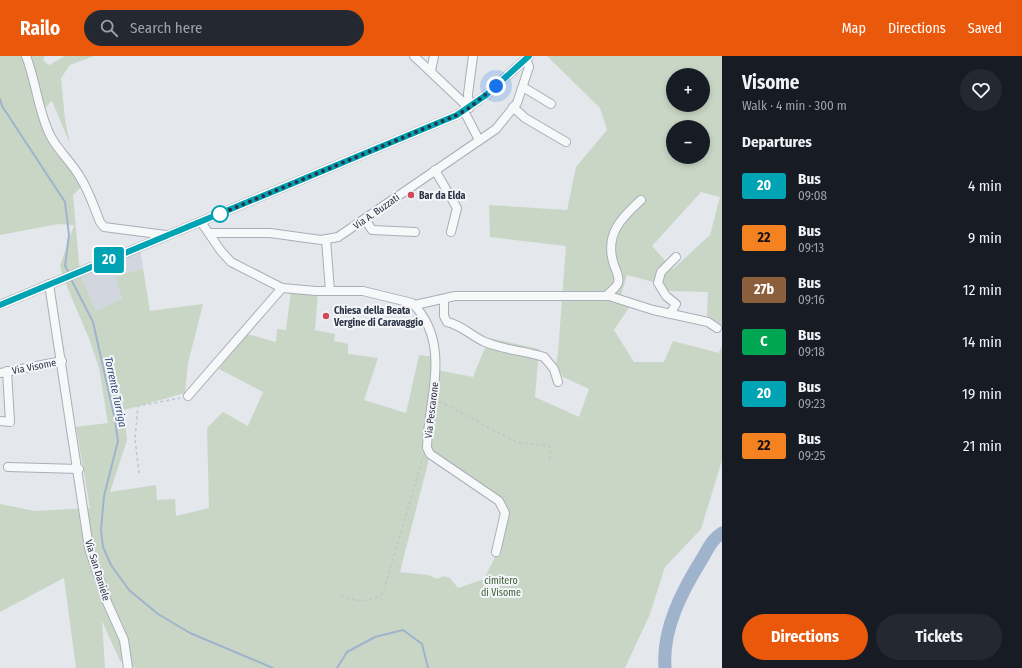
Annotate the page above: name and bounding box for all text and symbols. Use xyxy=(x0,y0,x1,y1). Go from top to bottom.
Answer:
search box xyxy=(84,10,364,46)
text: Railo xyxy=(20,17,60,40)
icon: search xyxy=(98,17,120,39)
text: Search here xyxy=(130,19,202,37)
text: Map xyxy=(842,20,866,37)
text: Directions xyxy=(888,20,946,37)
text: Saved xyxy=(968,20,1002,37)
map controls xyxy=(666,68,710,164)
button: + xyxy=(666,68,710,112)
button: heart xyxy=(960,69,1002,111)
text: Visome xyxy=(742,71,800,94)
your location xyxy=(486,76,506,96)
text: Walk · 4 min · 300 m xyxy=(742,98,847,113)
button: − xyxy=(666,120,710,164)
text: Departures xyxy=(742,133,812,151)
text: Bus xyxy=(798,170,821,188)
text: 20 xyxy=(757,177,771,194)
text: 4 min xyxy=(968,177,1002,195)
text: 09:08 xyxy=(798,188,827,203)
marker: Bar da Elda xyxy=(406,190,416,200)
place label: Bar da Elda xyxy=(419,190,466,202)
street label: Via A. Buzzati xyxy=(351,191,402,232)
unlabelled marker xyxy=(211,205,229,223)
text: Bus xyxy=(798,222,821,240)
text: 22 xyxy=(758,229,770,246)
text: 9 min xyxy=(968,229,1002,247)
text: 09:13 xyxy=(798,240,824,255)
line badge: 20 xyxy=(91,247,127,273)
text: 20 xyxy=(102,251,116,268)
text: Bus xyxy=(798,274,821,292)
text: 27b xyxy=(754,281,774,298)
text: 12 min xyxy=(963,281,1002,299)
text: 09:16 xyxy=(798,292,825,307)
place label: Chiesa della Beata Vergine di Caravaggio xyxy=(333,305,424,329)
marker: Chiesa della Beata Vergine di Caravaggio xyxy=(321,311,331,321)
text: Bus xyxy=(798,326,821,344)
text: C xyxy=(760,333,768,350)
text: 14 min xyxy=(962,333,1002,351)
text: 09:18 xyxy=(798,344,825,359)
water label: Torrente Turriga xyxy=(102,356,129,429)
street label: Via Visome xyxy=(11,357,57,377)
text: Bus xyxy=(798,378,821,396)
street label: Via Pescarone xyxy=(423,381,441,439)
text: 20 xyxy=(757,385,771,402)
text: 19 min xyxy=(962,385,1002,403)
text: 09:23 xyxy=(798,396,825,411)
text: Bus xyxy=(798,430,821,448)
text: 22 xyxy=(758,437,770,454)
text: 21 min xyxy=(963,437,1002,455)
text: 09:25 xyxy=(798,448,825,463)
street label: Via San Daniele xyxy=(82,538,112,602)
park label: cimitero di Visome xyxy=(481,575,521,599)
button: Directions xyxy=(742,614,868,660)
button: Tickets xyxy=(876,614,1002,660)

